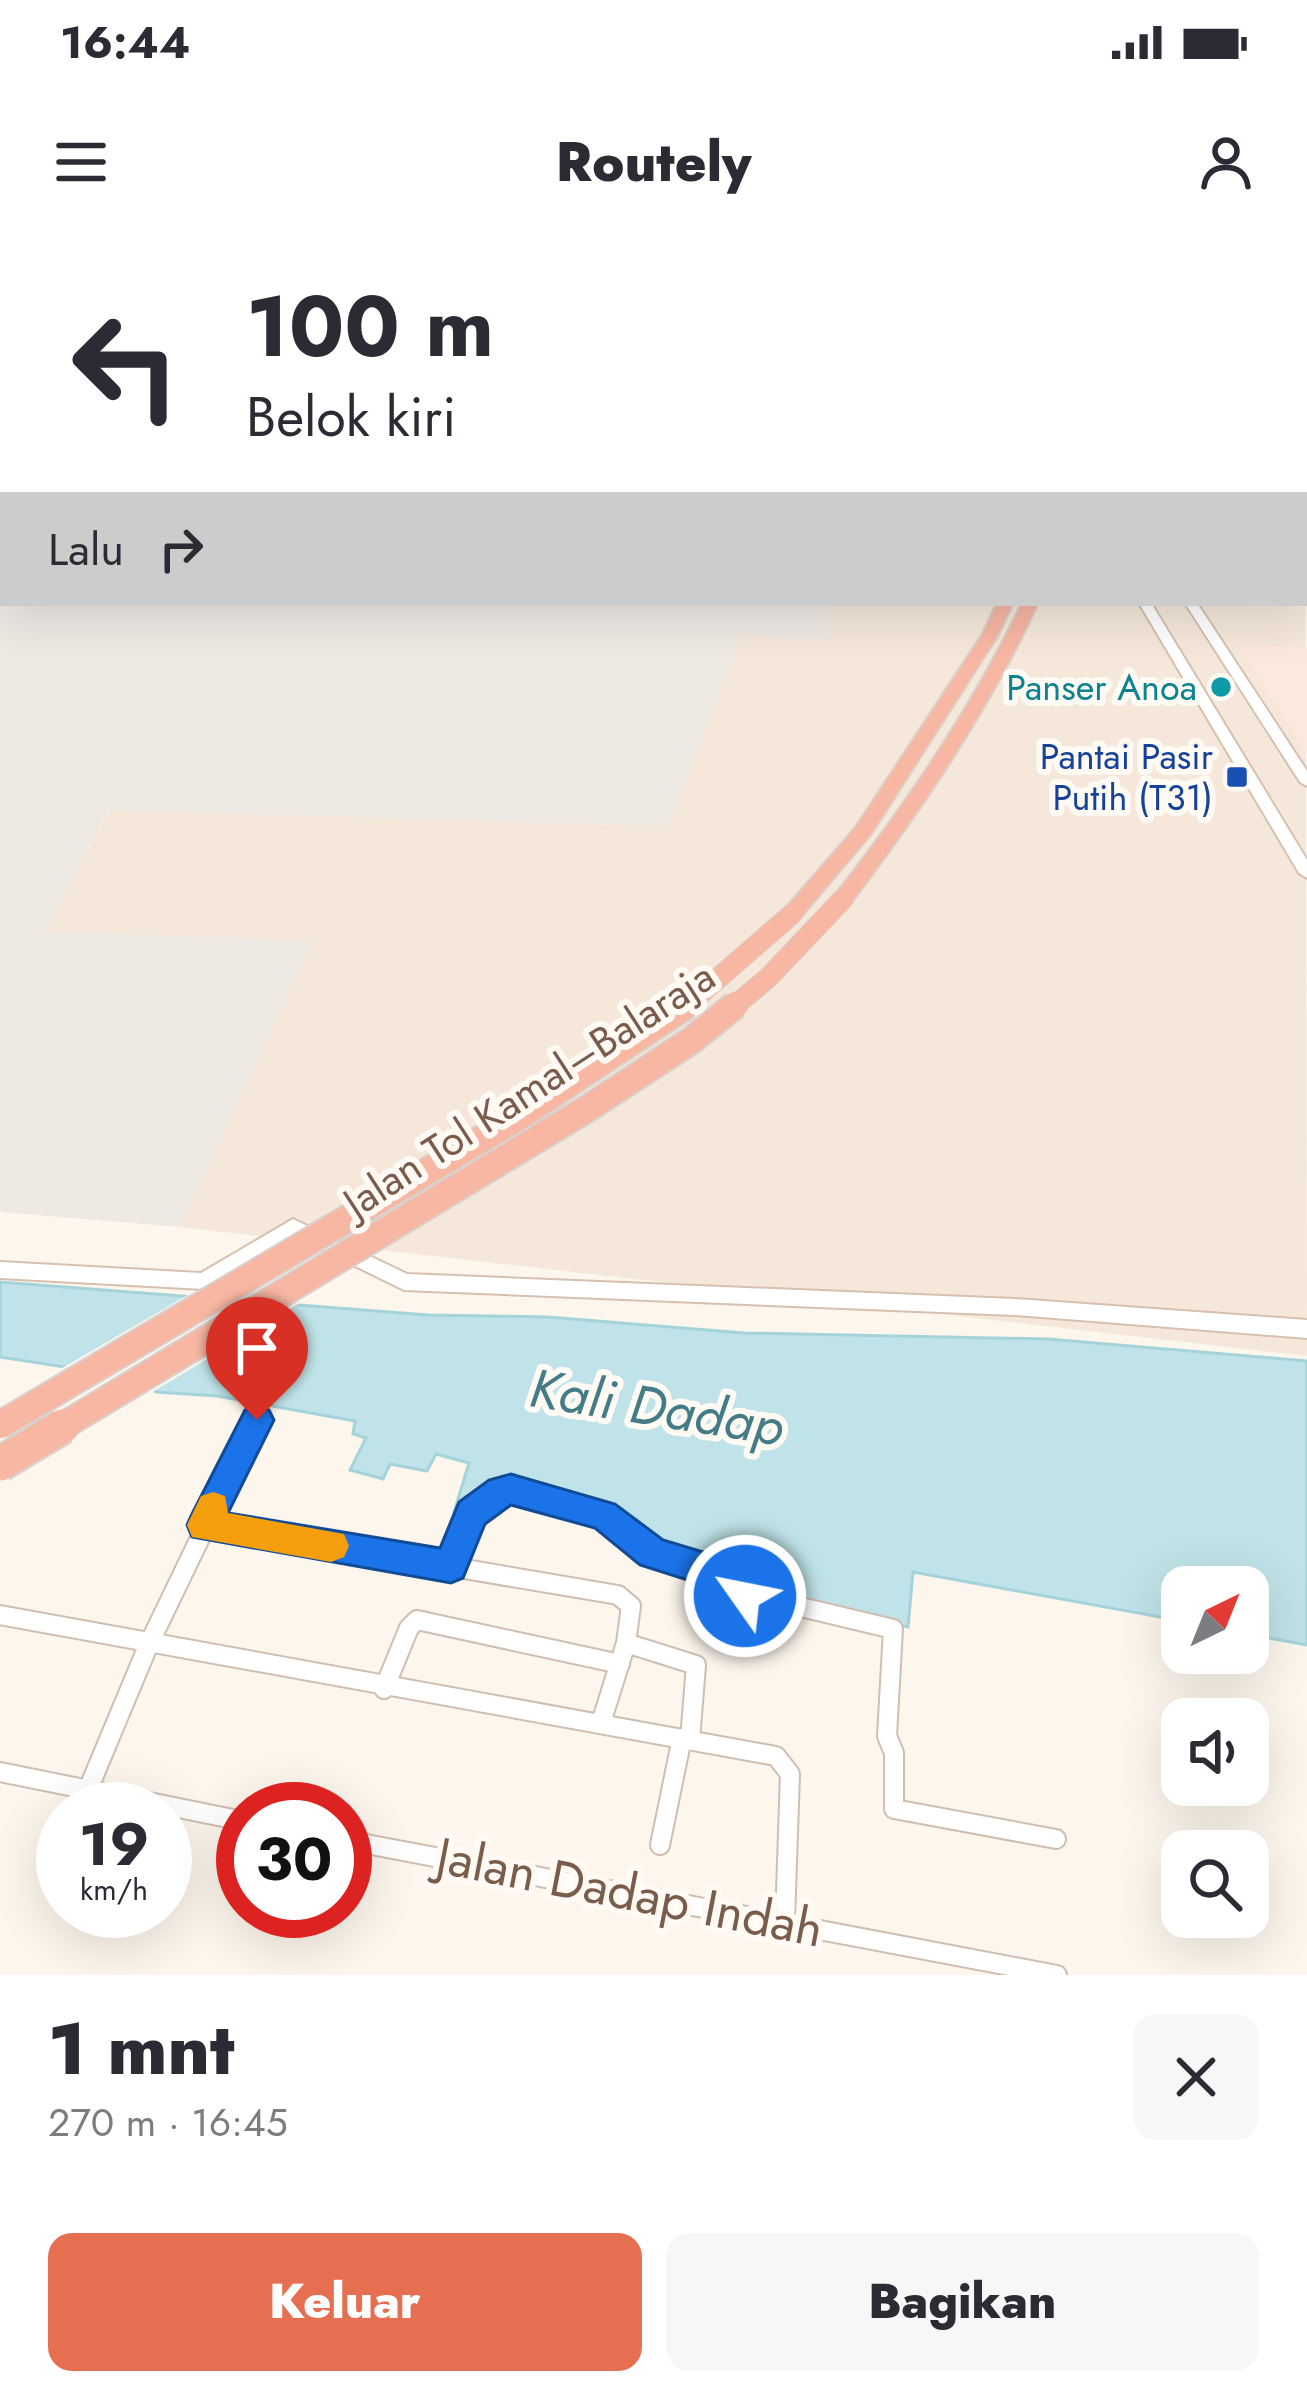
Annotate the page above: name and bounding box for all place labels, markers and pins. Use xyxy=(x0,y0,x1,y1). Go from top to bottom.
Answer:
place label: Panser Anoa xyxy=(1006,661,1197,713)
marker: Panser Anoa xyxy=(1208,674,1234,700)
place label: Pantai Pasir Putih (T31) xyxy=(1040,730,1214,823)
marker: Pantai Pasir Putih (T31) xyxy=(1224,764,1250,790)
pin xyxy=(206,1297,308,1420)

